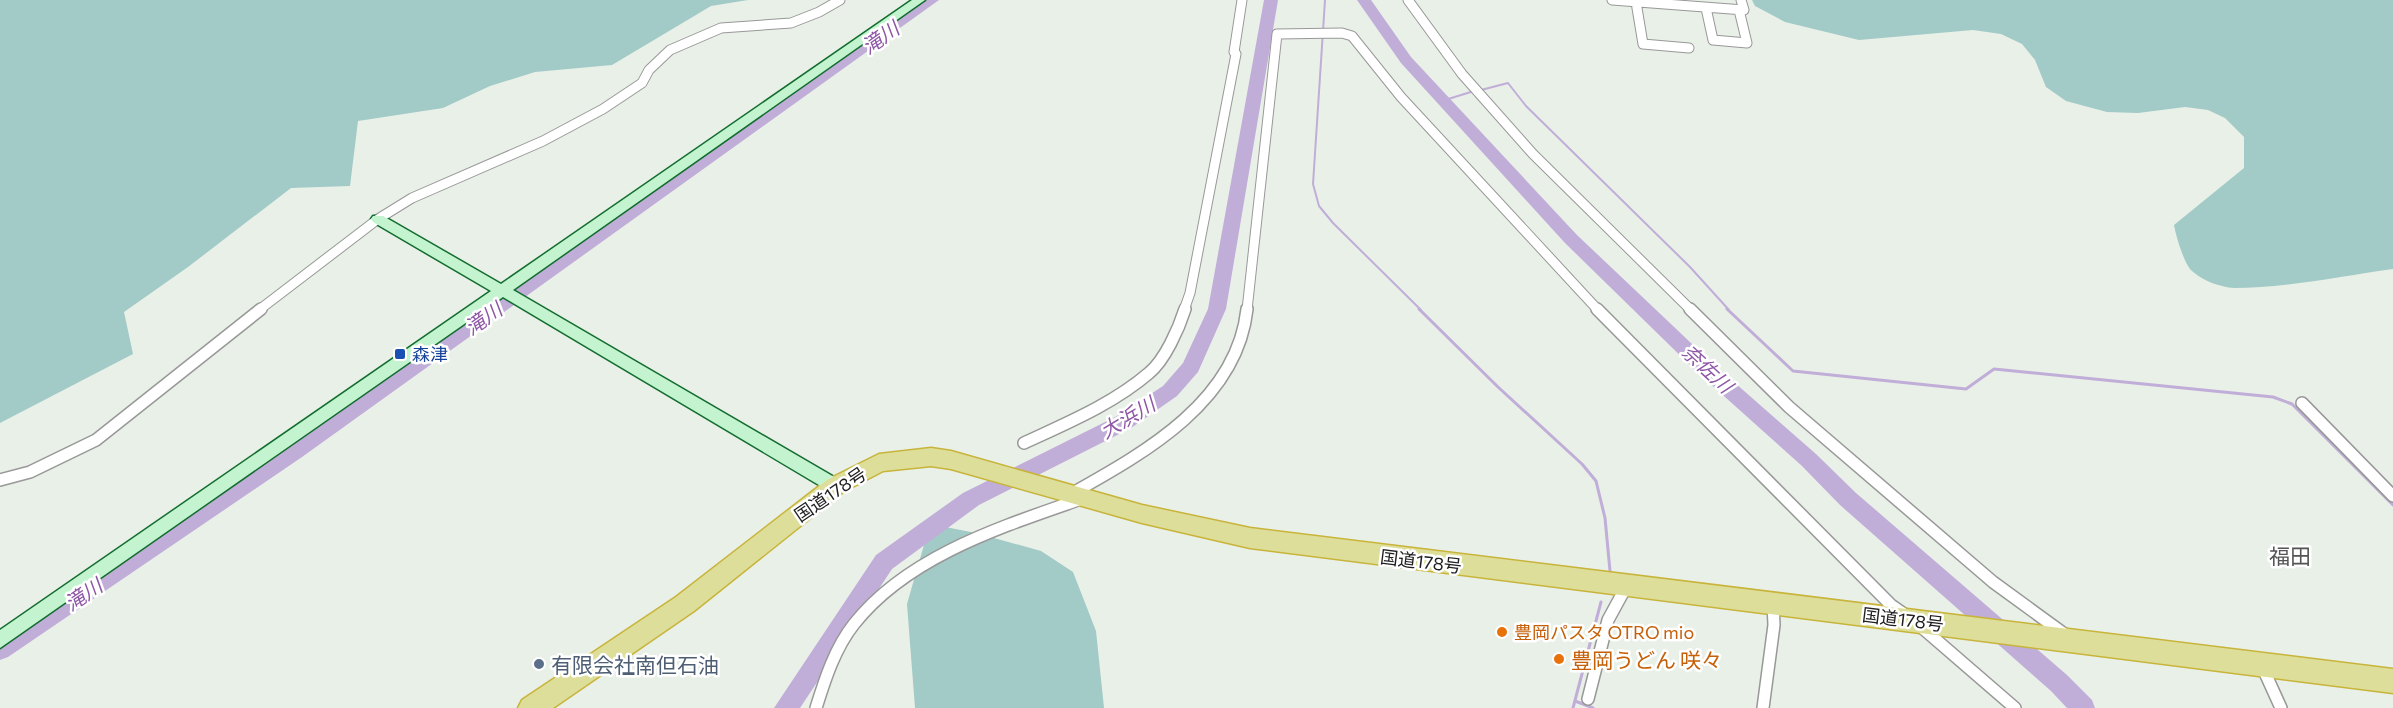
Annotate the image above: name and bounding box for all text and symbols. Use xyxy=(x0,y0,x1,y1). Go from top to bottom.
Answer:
water label: 滝川 xyxy=(857,15,905,58)
water label: 滝川 xyxy=(460,296,508,339)
water label: 奈佐川 xyxy=(1678,339,1740,399)
place label: 森津 xyxy=(412,343,448,365)
marker: 森津 xyxy=(393,347,407,361)
water label: 大浜川 xyxy=(1095,390,1161,443)
street label: 国道178号 xyxy=(790,462,870,526)
district label: 福田 xyxy=(2269,543,2311,568)
street label: 国道178号 xyxy=(1379,545,1463,577)
water label: 滝川 xyxy=(60,572,108,615)
street label: 国道178号 xyxy=(1861,603,1945,635)
place label: 豊岡パスタ OTRO mio xyxy=(1514,621,1694,643)
marker: 豊岡パスタ OTRO mio xyxy=(1495,625,1509,639)
place label: 豊岡うどん 咲々 xyxy=(1571,647,1722,672)
place label: 有限会社南但石油 xyxy=(551,652,719,677)
marker: 豊岡うどん 咲々 xyxy=(1552,652,1566,666)
marker: 有限会社南但石油 xyxy=(532,657,546,671)

